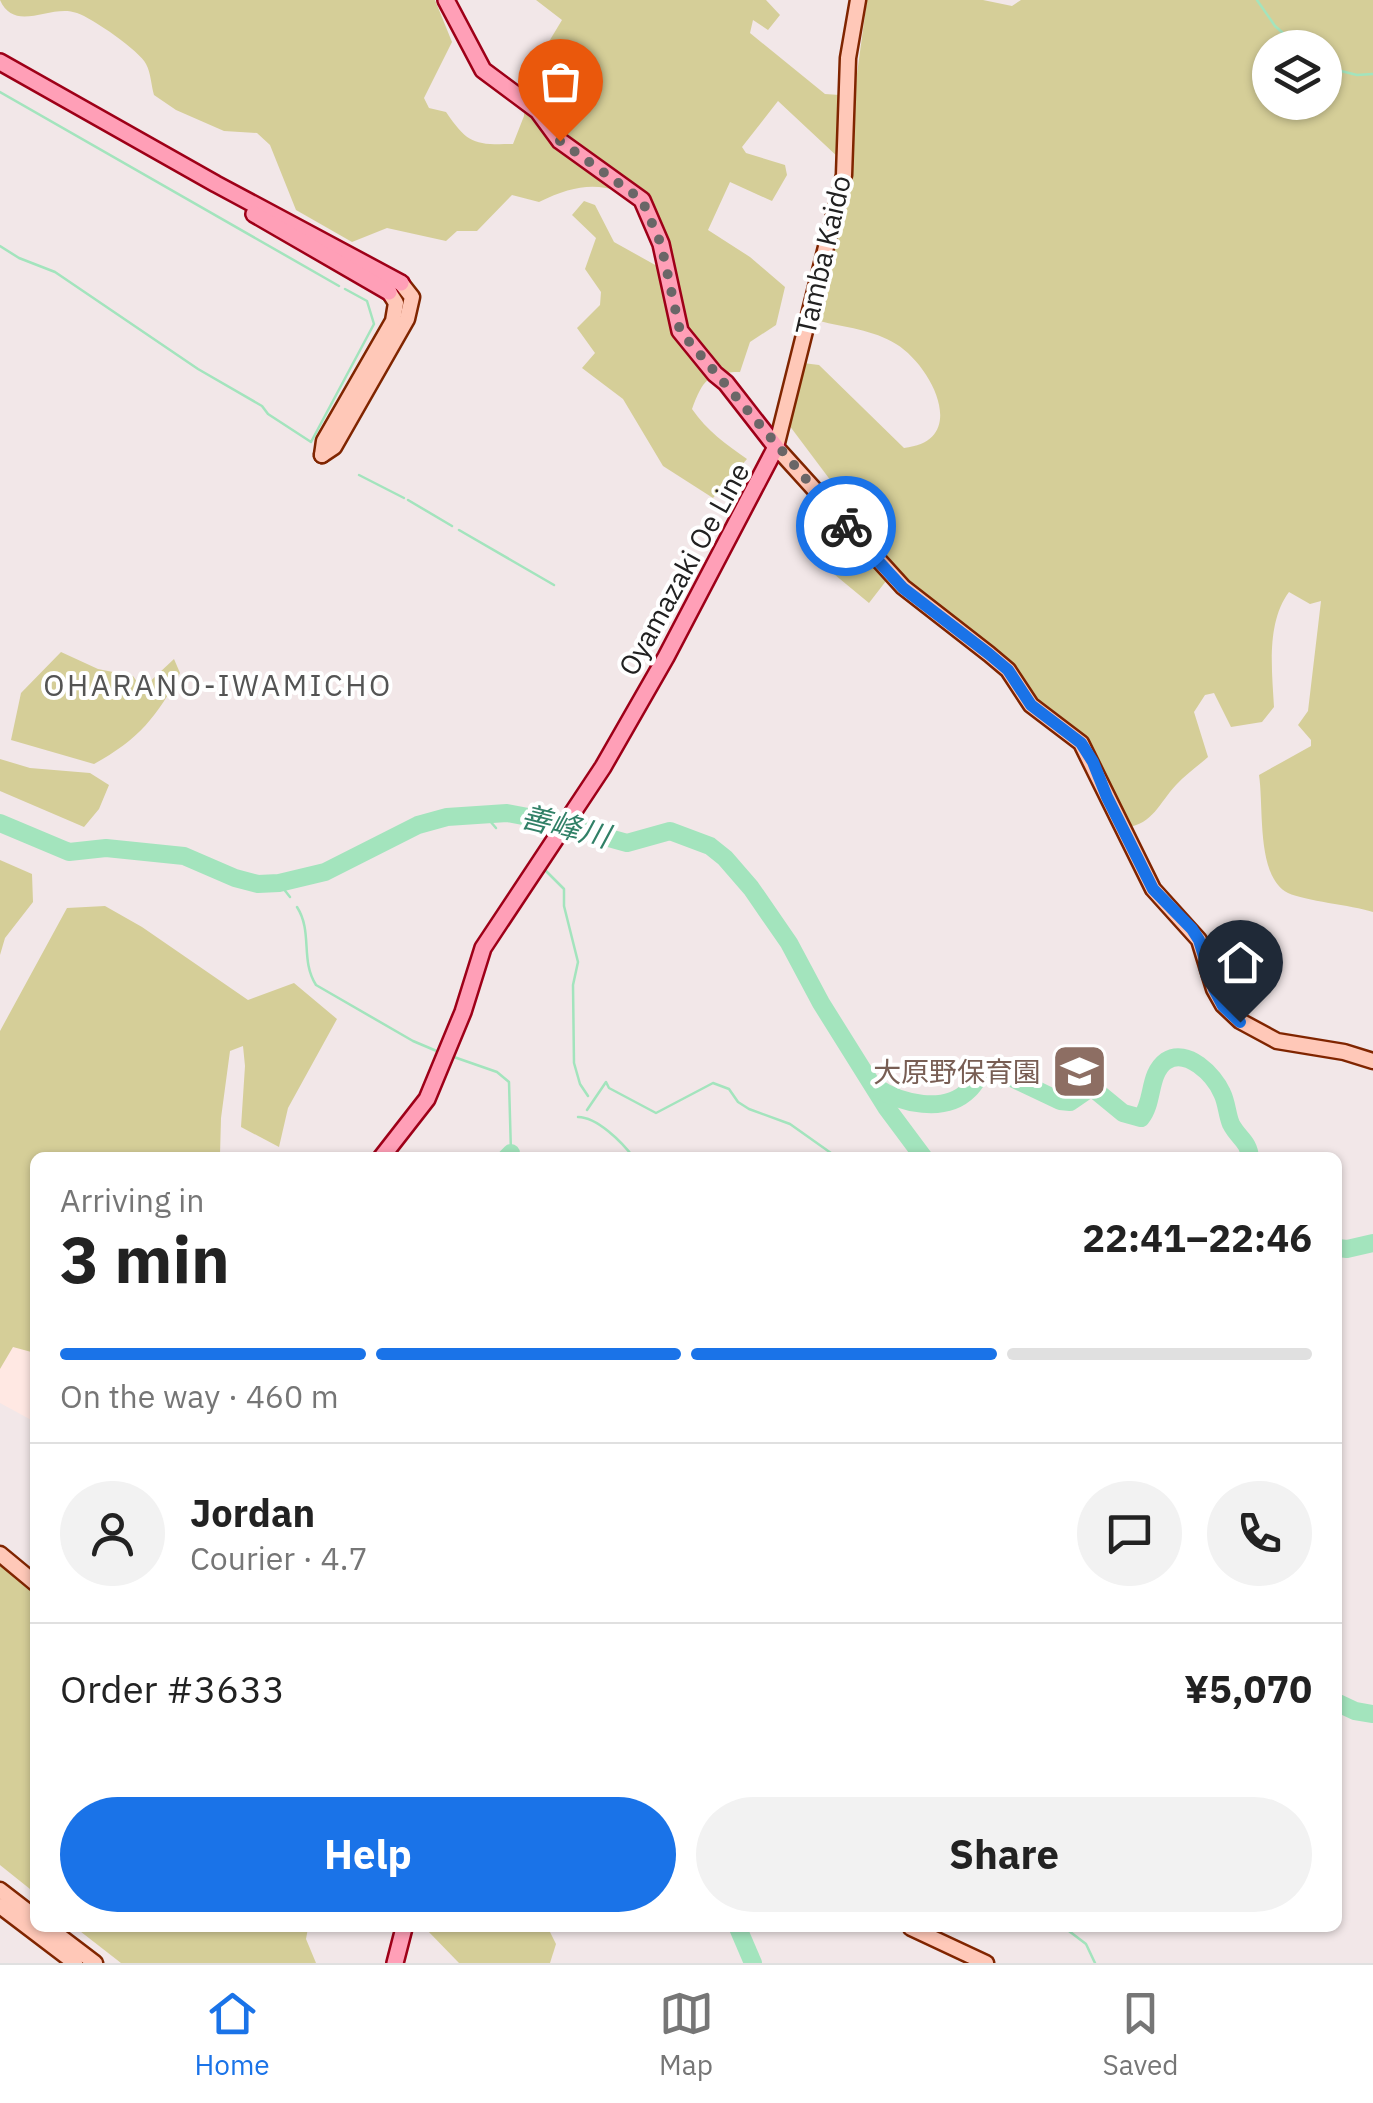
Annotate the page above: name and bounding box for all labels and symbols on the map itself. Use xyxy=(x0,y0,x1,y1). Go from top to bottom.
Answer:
pin xyxy=(518,39,603,142)
street label: Tamba Kaido xyxy=(786,172,859,338)
street label: Oyamazaki Oe Line xyxy=(610,456,757,682)
courier xyxy=(796,476,896,576)
district label: OHARANO-IWAMICHO xyxy=(43,665,393,704)
water label: 善峰川 xyxy=(517,796,617,856)
pin xyxy=(1198,920,1283,1023)
school or university icon: 大原野保育園 xyxy=(1050,1042,1110,1102)
place label: 大原野保育園 xyxy=(873,1053,1041,1090)

